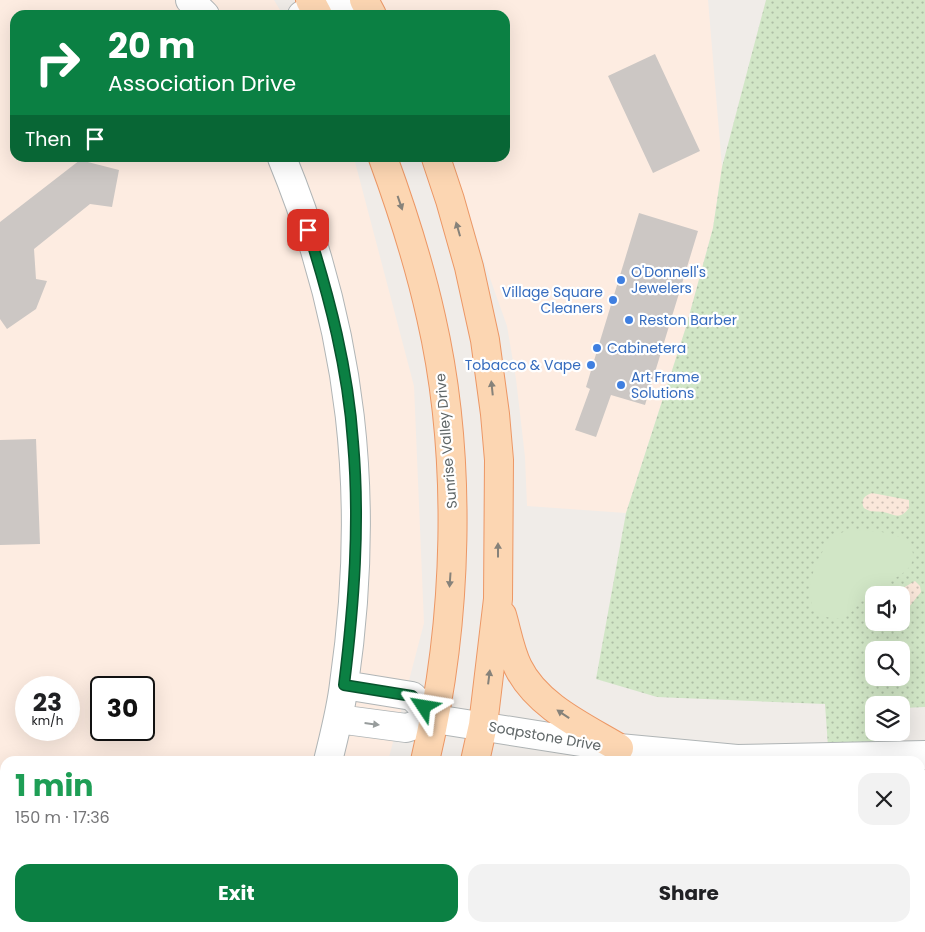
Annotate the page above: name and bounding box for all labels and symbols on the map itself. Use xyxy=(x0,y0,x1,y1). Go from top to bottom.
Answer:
one-way arrow xyxy=(397,196,404,211)
pin xyxy=(287,209,329,251)
one-way arrow xyxy=(454,222,462,237)
place label: O'Donnell's Jewelers xyxy=(631,262,706,298)
marker: O'Donnell's Jewelers xyxy=(615,274,627,286)
place label: Village Square Cleaners xyxy=(502,282,603,318)
marker: Village Square Cleaners xyxy=(607,294,619,306)
place label: Reston Barber xyxy=(639,310,737,330)
marker: Reston Barber xyxy=(623,314,635,326)
place label: Cabinetera xyxy=(607,338,686,358)
marker: Cabinetera xyxy=(591,342,603,354)
place label: Tobacco & Vape xyxy=(465,355,581,375)
marker: Tobacco & Vape xyxy=(585,359,597,371)
place label: Art Frame Solutions xyxy=(631,367,700,403)
street label: Sunrise Valley Drive xyxy=(430,372,462,509)
marker: Art Frame Solutions xyxy=(615,379,627,391)
one-way arrow xyxy=(488,380,496,396)
one-way arrow xyxy=(494,542,502,558)
one-way arrow xyxy=(445,572,453,588)
one-way arrow xyxy=(486,669,494,685)
speed limit sign: 30 xyxy=(90,676,155,741)
position arrow xyxy=(397,680,449,732)
one-way arrow xyxy=(556,709,569,719)
street label: Soapstone Drive xyxy=(487,716,603,756)
one-way arrow xyxy=(364,720,380,728)

